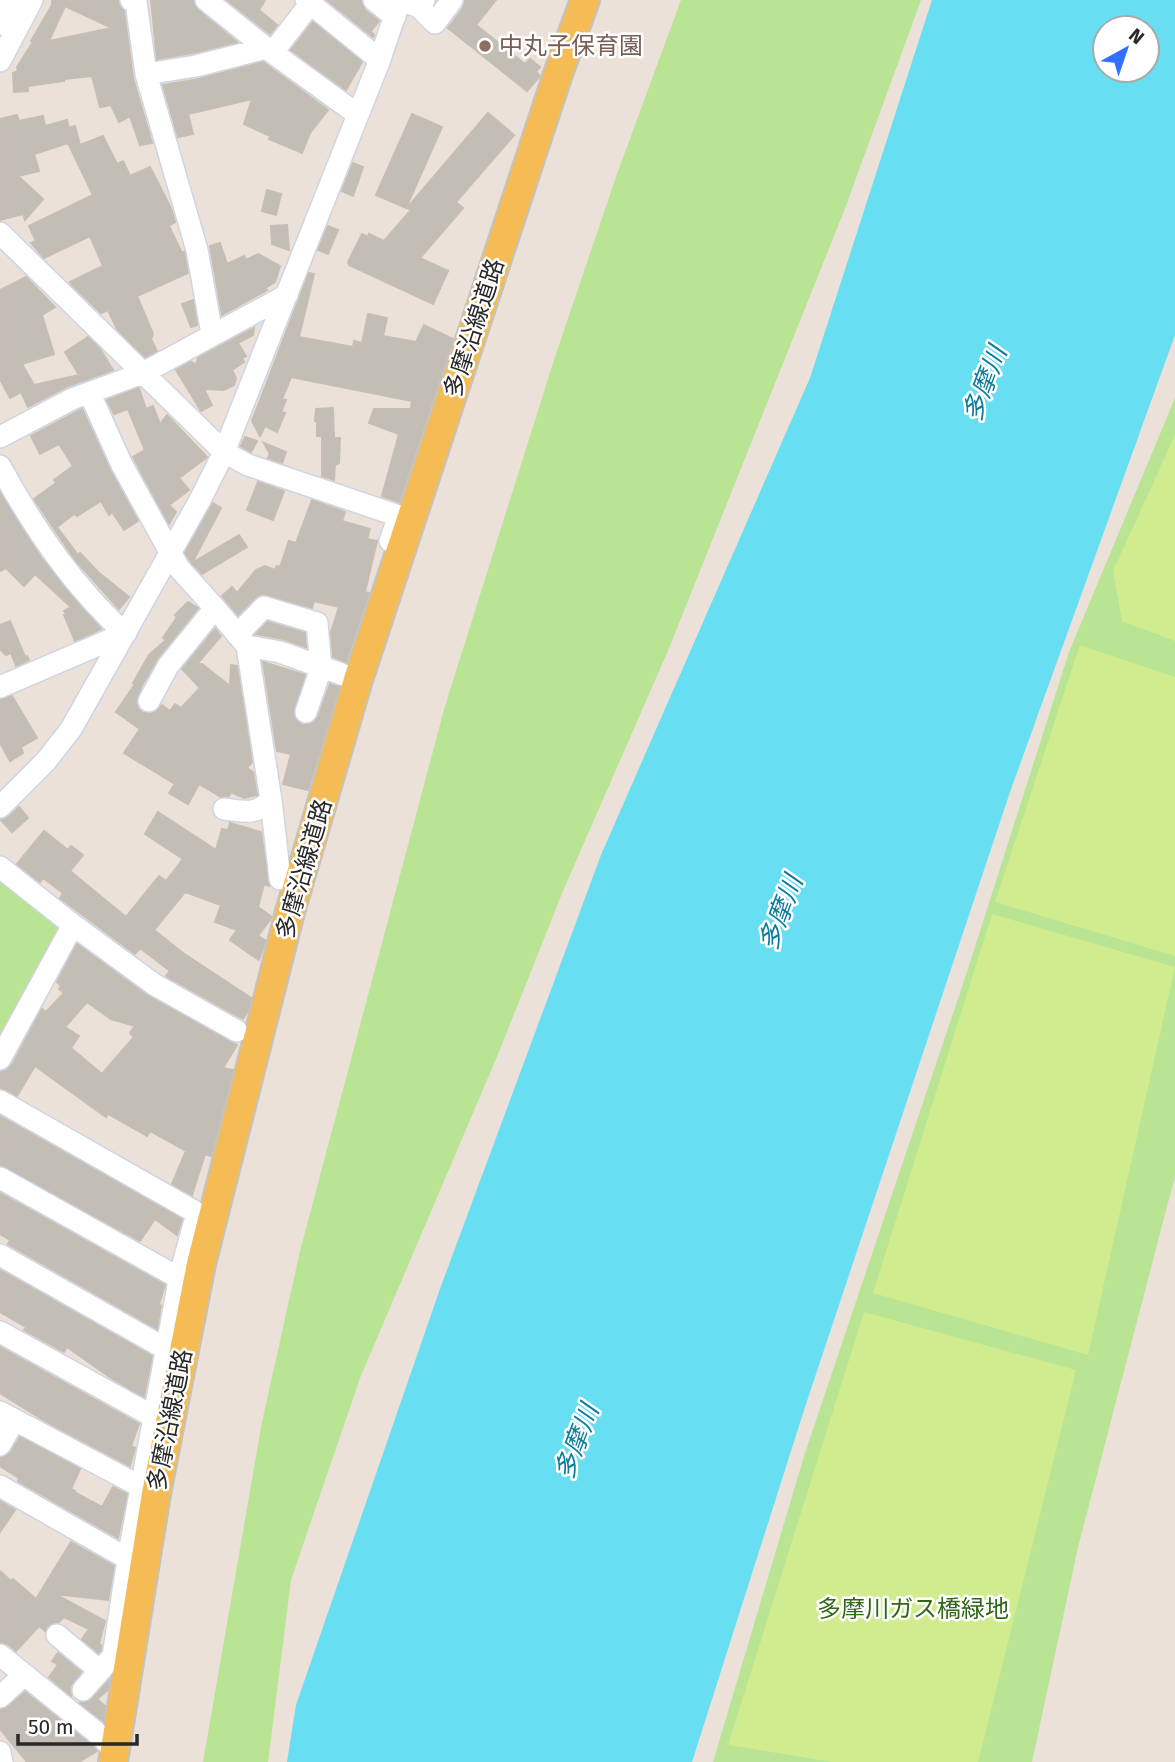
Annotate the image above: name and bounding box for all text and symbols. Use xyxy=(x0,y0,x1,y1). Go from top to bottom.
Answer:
north arrow xyxy=(1091,14,1161,84)
text: N xyxy=(1124,23,1149,49)
place label: 中丸子保育園 xyxy=(499,32,643,60)
marker: 中丸子保育園 xyxy=(477,38,493,54)
street label: 多摩沿線道路 xyxy=(438,255,510,401)
water label: 多摩川 xyxy=(957,339,1015,426)
street label: 多摩沿線道路 xyxy=(271,796,337,942)
water label: 多摩川 xyxy=(753,868,811,955)
street label: 多摩沿線道路 xyxy=(143,1347,197,1493)
water label: 多摩川 xyxy=(549,1397,607,1484)
park label: 多摩川ガス橋緑地 xyxy=(817,1595,1009,1623)
scale bar xyxy=(18,1702,136,1746)
text: 50 m xyxy=(28,1714,74,1740)

